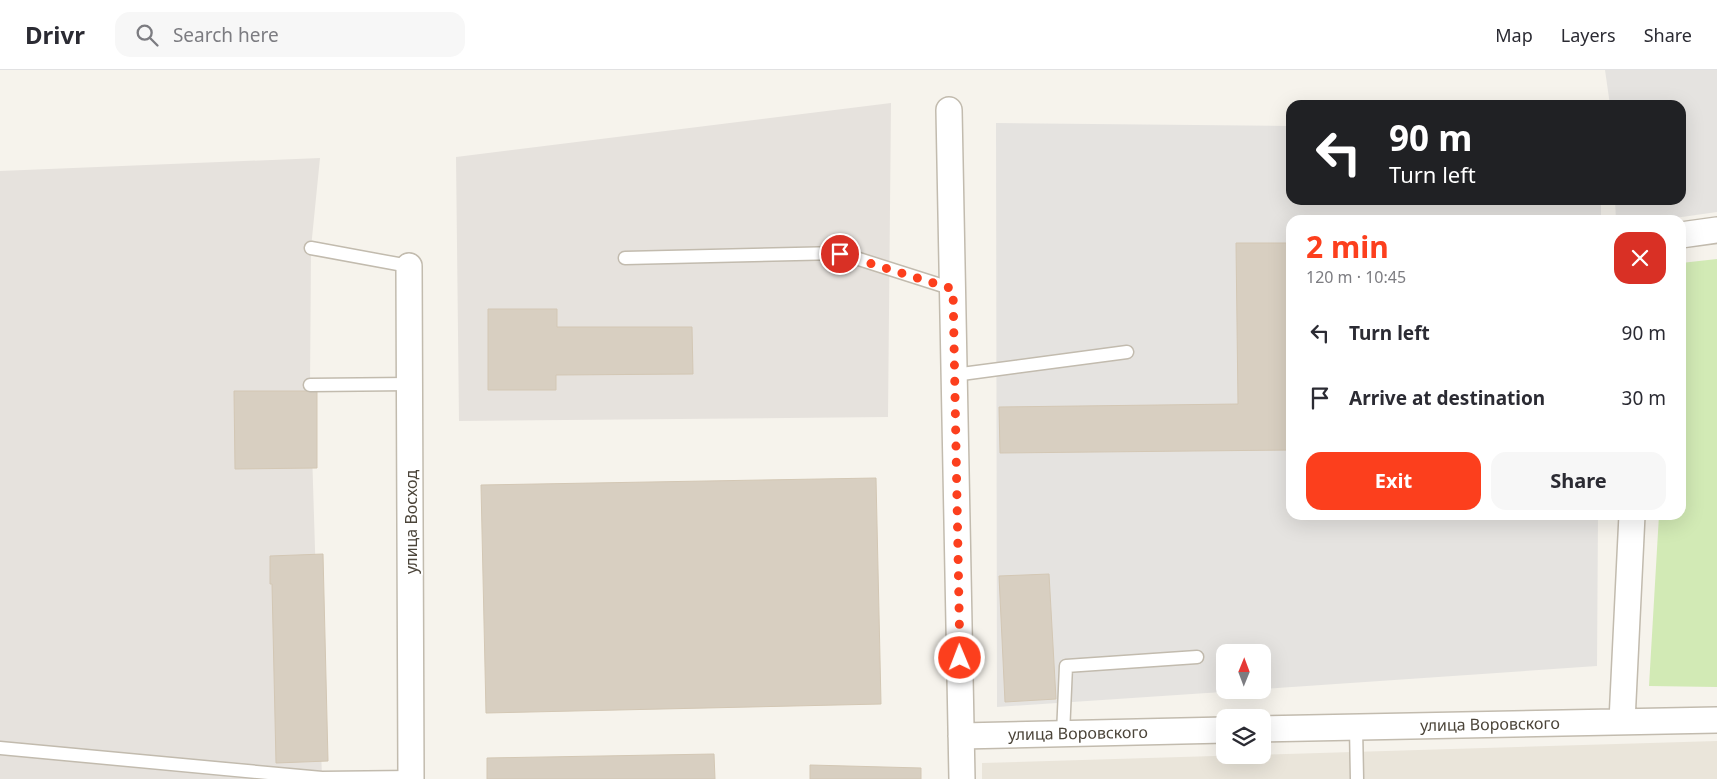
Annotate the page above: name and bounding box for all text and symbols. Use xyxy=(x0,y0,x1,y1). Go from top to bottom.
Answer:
search box xyxy=(115,12,465,57)
text: Drivr xyxy=(25,18,85,51)
icon: search xyxy=(133,21,161,49)
text: Search here xyxy=(173,22,279,48)
text: Map xyxy=(1495,23,1533,47)
text: Layers xyxy=(1561,23,1616,47)
text: Share xyxy=(1644,23,1692,47)
text: 90 m xyxy=(1389,114,1472,161)
icon: left xyxy=(1306,120,1371,185)
text: Turn left xyxy=(1389,159,1476,189)
text: 2 min xyxy=(1306,226,1389,267)
button: close xyxy=(1614,232,1666,284)
pin xyxy=(819,233,861,275)
icon: arrive xyxy=(826,240,854,268)
text: 120 m · 10:45 xyxy=(1306,266,1406,288)
icon: left xyxy=(1306,319,1334,347)
text: Turn left xyxy=(1349,320,1430,346)
text: 90 m xyxy=(1622,320,1666,346)
icon: arrive xyxy=(1306,384,1334,412)
text: Arrive at destination xyxy=(1349,385,1545,411)
text: 30 m xyxy=(1622,385,1666,411)
button: Exit xyxy=(1306,452,1481,510)
button: Share xyxy=(1491,452,1666,510)
street label: улица Восход xyxy=(400,470,422,574)
position arrow xyxy=(933,631,985,683)
north arrow xyxy=(1216,644,1271,699)
map controls xyxy=(1216,644,1271,764)
button: layers xyxy=(1216,709,1271,764)
street label: улица Воровского xyxy=(1420,712,1560,736)
street label: улица Воровского xyxy=(1008,721,1148,745)

